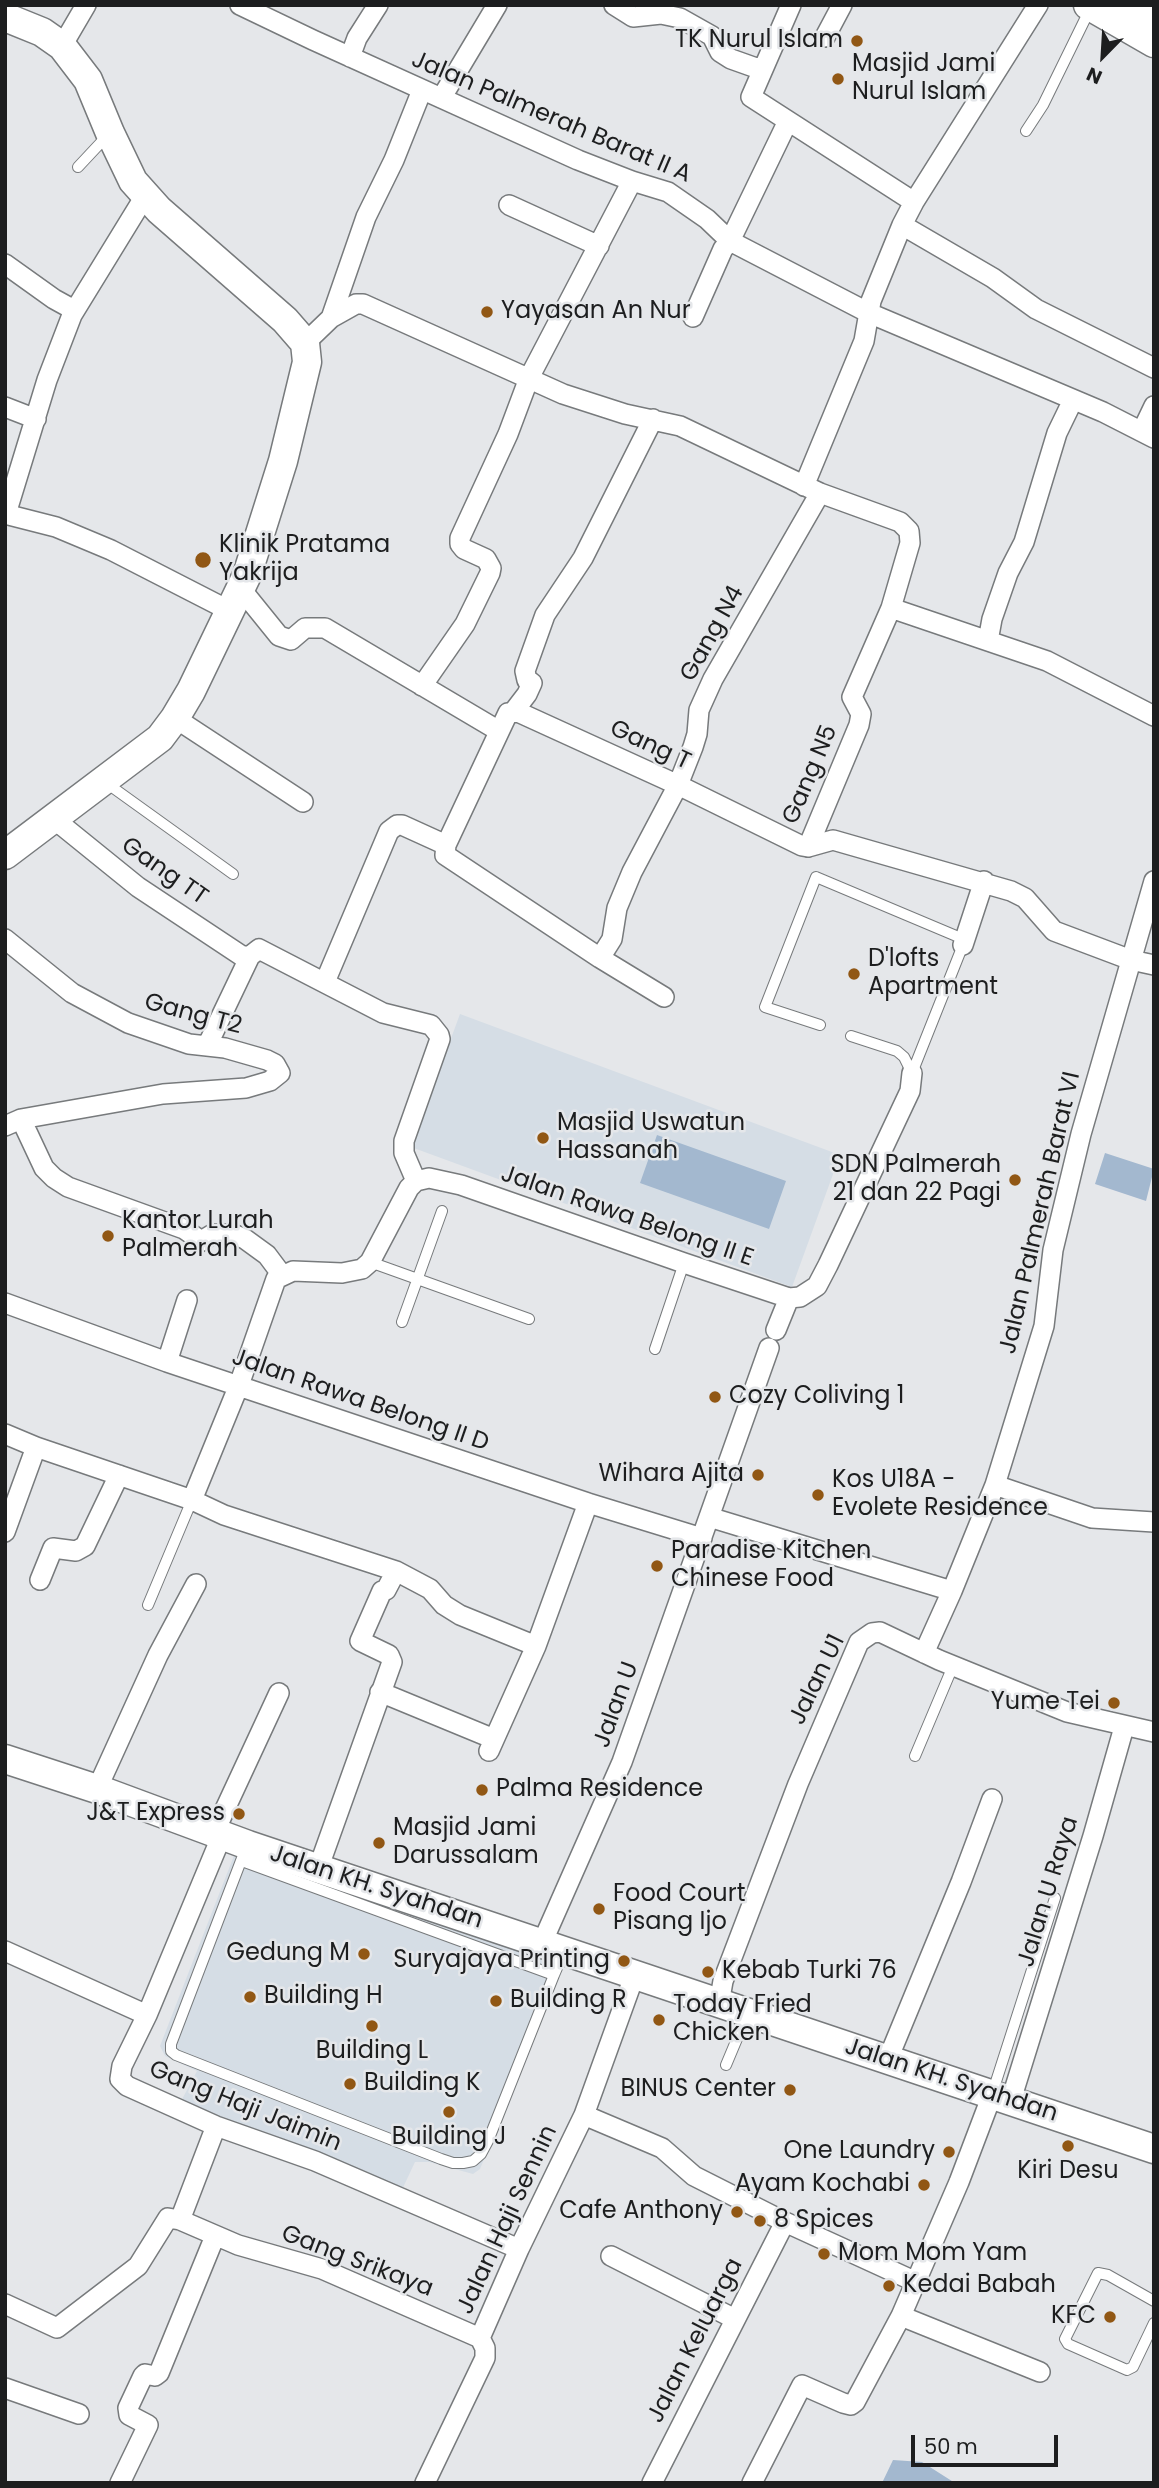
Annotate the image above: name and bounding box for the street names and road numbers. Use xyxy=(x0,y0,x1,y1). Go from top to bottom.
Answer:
street label: Jalan Palmerah Barat II A xyxy=(407,46,695,190)
street label: Gang N4 xyxy=(675,581,751,687)
street label: Gang T xyxy=(605,715,695,777)
street label: Gang N5 xyxy=(777,721,845,829)
street label: Gang TT xyxy=(115,832,213,912)
street label: Gang T2 xyxy=(141,988,245,1042)
street label: Jalan Palmerah Barat VI xyxy=(994,1069,1088,1357)
street label: Jalan Rawa Belong II E xyxy=(497,1160,757,1274)
street label: Jalan Rawa Belong II D xyxy=(228,1343,492,1459)
street label: Jalan U1 xyxy=(784,1630,852,1730)
street label: Jalan U xyxy=(588,1658,646,1752)
street label: Jalan U Raya xyxy=(1012,1813,1086,1971)
street label: Jalan KH. Syahdan xyxy=(266,1840,486,1936)
street label: Jalan KH. Syahdan xyxy=(841,2033,1061,2129)
street label: Gang Haji Jaimin xyxy=(145,2055,345,2159)
street label: Jalan Haji Sennin xyxy=(452,2121,564,2319)
street label: Gang Srikaya xyxy=(277,2220,437,2304)
street label: Jalan Keluarga xyxy=(642,2254,750,2428)

